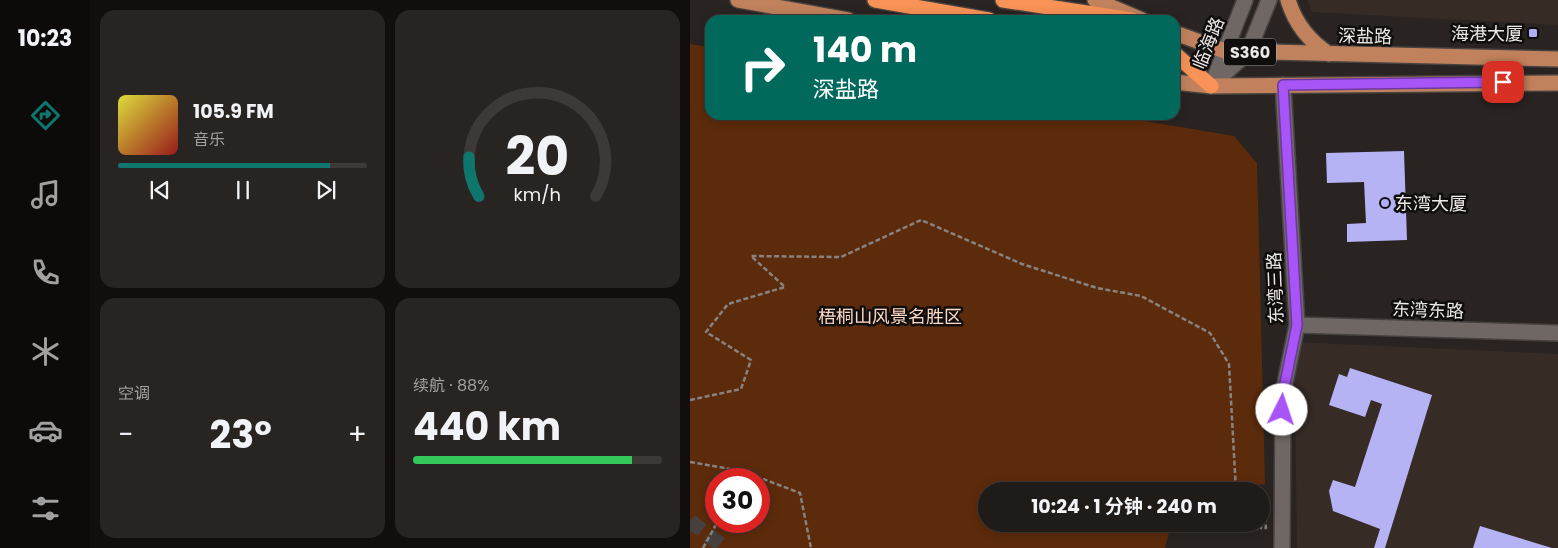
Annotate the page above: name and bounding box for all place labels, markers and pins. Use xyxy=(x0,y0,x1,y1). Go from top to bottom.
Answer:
place label: 海港大厦 xyxy=(1451,21,1523,46)
marker: 海港大厦 xyxy=(1527,27,1539,39)
pin xyxy=(1482,61,1524,103)
place label: 东湾大厦 xyxy=(1395,191,1467,216)
marker: 东湾大厦 xyxy=(1379,197,1391,209)

